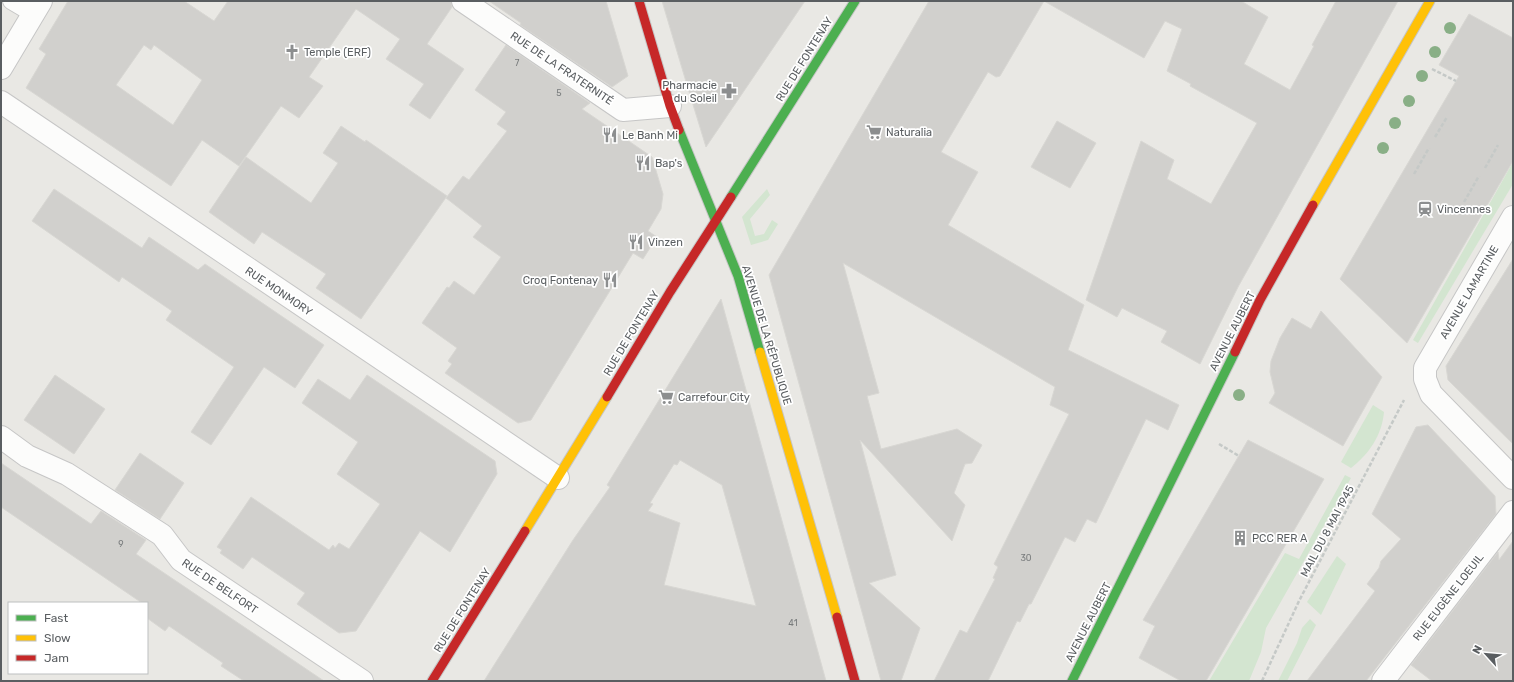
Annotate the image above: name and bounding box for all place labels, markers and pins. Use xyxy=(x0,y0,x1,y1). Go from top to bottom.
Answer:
church icon: Temple (ERF) xyxy=(283,43,301,61)
place label: Temple (ERF) xyxy=(304,46,371,59)
place label: Pharmacie du Soleil xyxy=(662,79,717,105)
pharmacy icon: Pharmacie du Soleil xyxy=(720,82,738,100)
supermarket icon: Naturalia xyxy=(865,123,883,141)
restaurant icon: Le Banh Mi xyxy=(601,126,619,144)
place label: Naturalia xyxy=(886,126,932,139)
place label: Le Banh Mi xyxy=(622,129,678,142)
restaurant icon: Bap's xyxy=(634,154,652,172)
place label: Bap's xyxy=(655,157,683,170)
station icon: Vincennes xyxy=(1416,200,1434,218)
place label: Vincennes xyxy=(1437,203,1491,216)
restaurant icon: Vinzen xyxy=(627,233,645,251)
place label: Vinzen xyxy=(648,236,683,249)
restaurant icon: Croq Fontenay xyxy=(601,271,619,289)
place label: Croq Fontenay xyxy=(523,274,598,287)
supermarket icon: Carrefour City xyxy=(657,388,675,406)
place label: Carrefour City xyxy=(678,391,750,404)
building icon: PCC RER A xyxy=(1231,529,1249,547)
place label: PCC RER A xyxy=(1252,532,1308,545)

